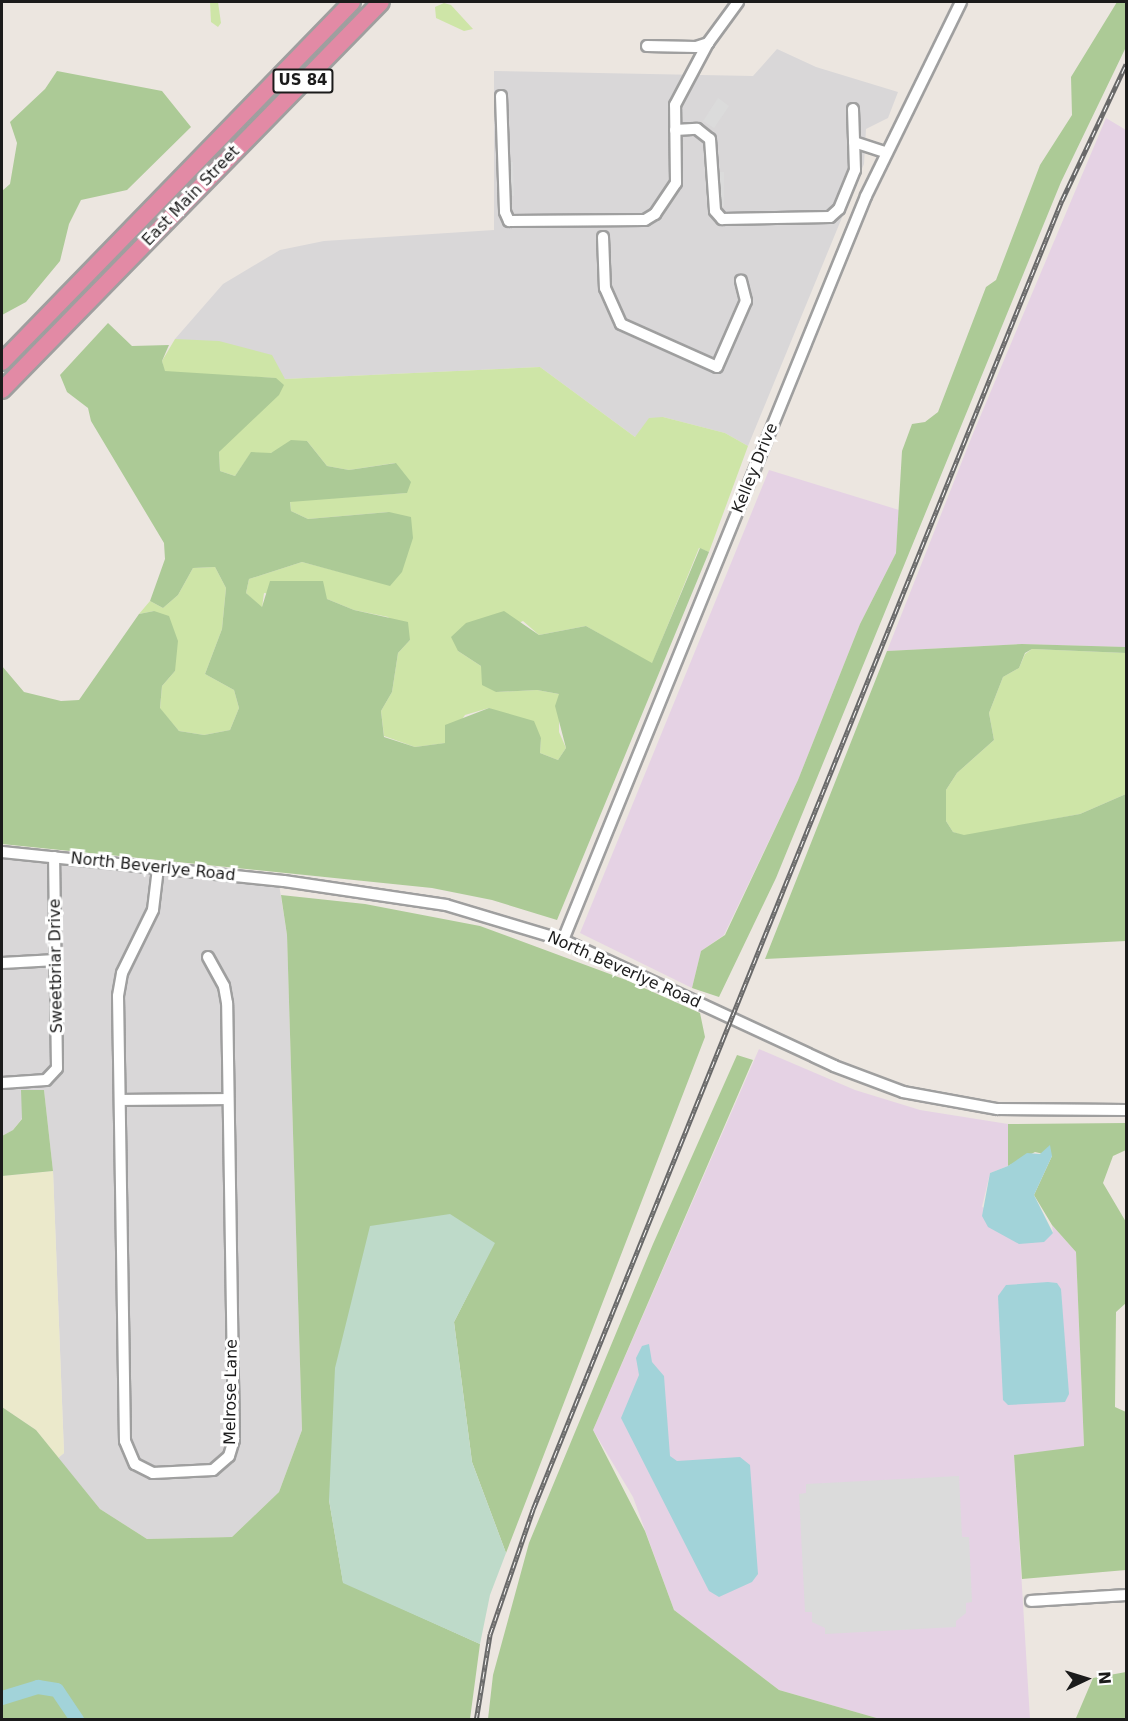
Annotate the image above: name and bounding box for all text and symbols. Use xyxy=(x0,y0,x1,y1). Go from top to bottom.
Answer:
road number: US 84 xyxy=(272,69,334,93)
street label: East Main Street xyxy=(138,142,244,250)
street label: Kelley Drive xyxy=(728,420,782,516)
street label: North Beverlye Road xyxy=(70,849,236,885)
street label: Sweetbriar Drive xyxy=(45,899,67,1033)
street label: North Beverlye Road xyxy=(544,928,704,1012)
street label: Melrose Lane xyxy=(220,1339,242,1445)
north arrow xyxy=(1056,1649,1116,1709)
text: N xyxy=(1095,1670,1114,1685)

